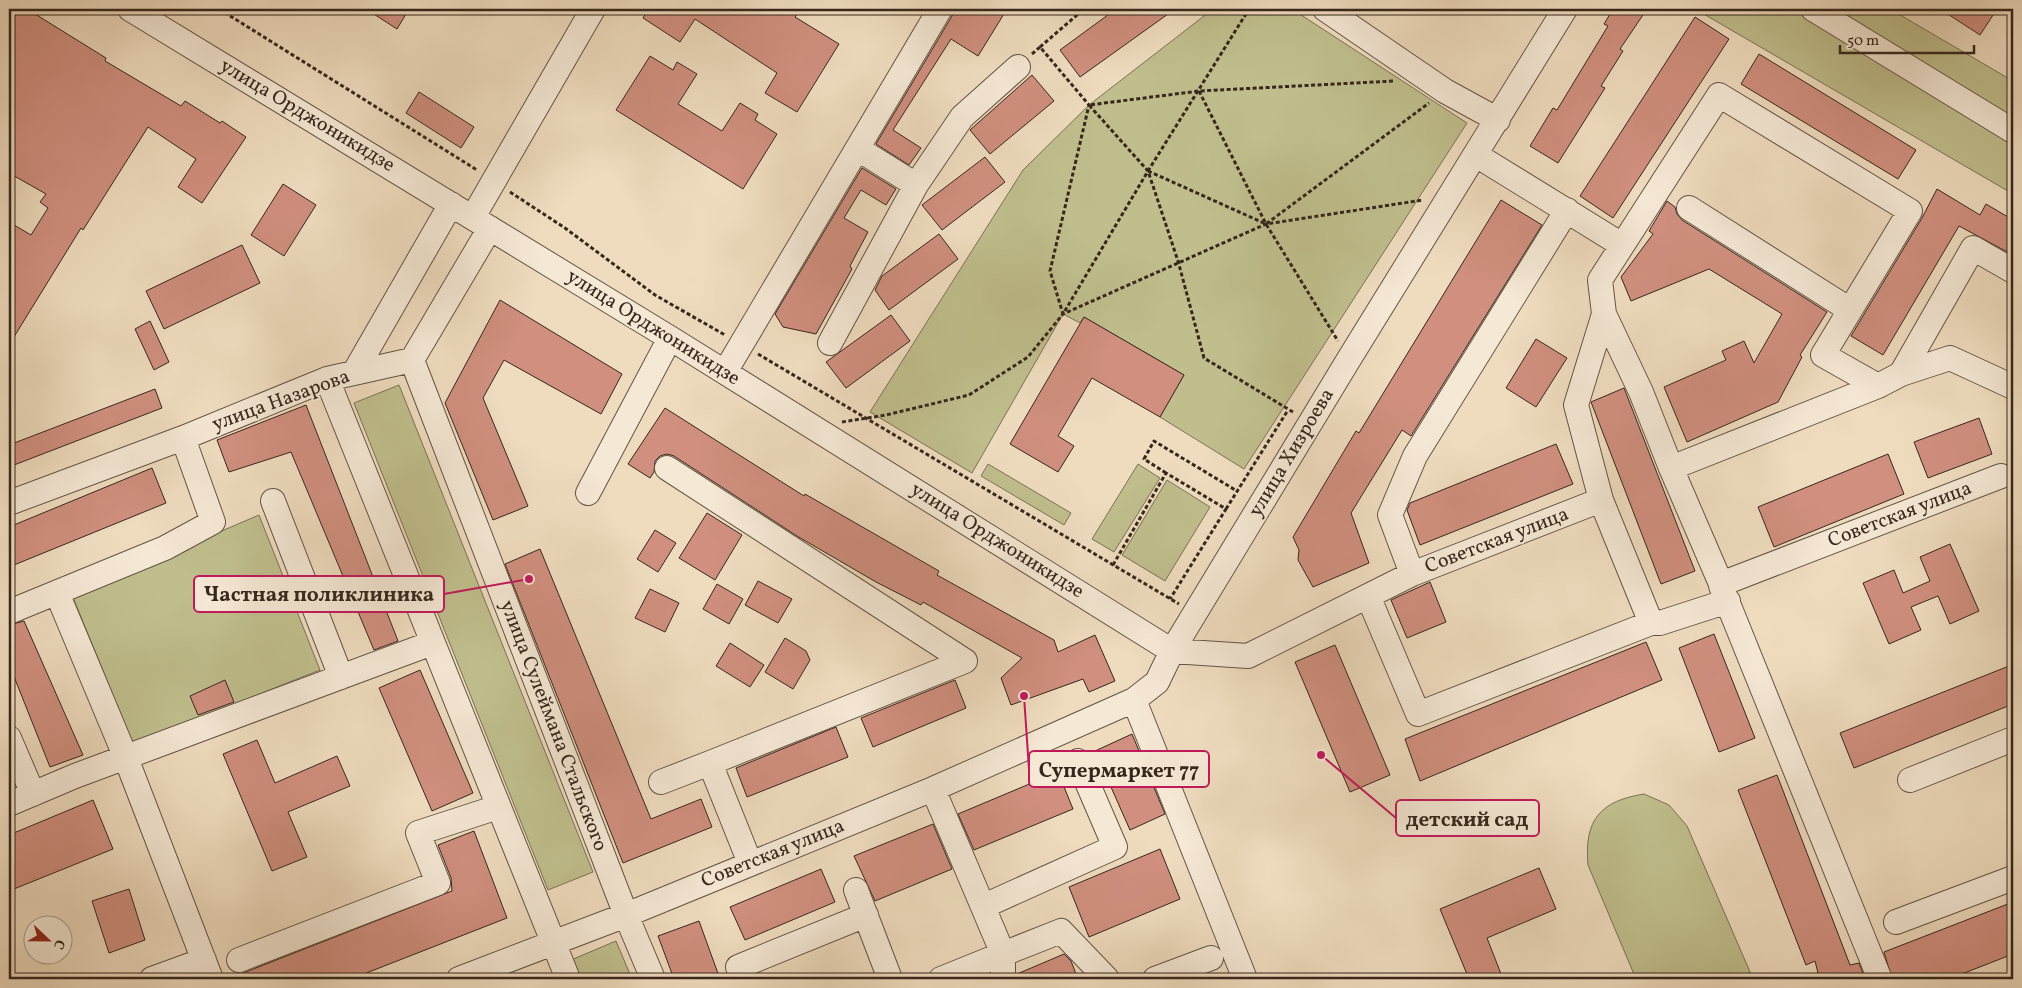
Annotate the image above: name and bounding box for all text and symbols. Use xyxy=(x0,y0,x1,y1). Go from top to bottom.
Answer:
scale bar xyxy=(1840,22,1973,54)
text: 50 m xyxy=(1847,31,1879,52)
street label: улица Орджоникидзе xyxy=(214,52,400,180)
street label: улица Орджоникидзе xyxy=(561,263,745,393)
street label: улица Назарова xyxy=(208,363,354,439)
street label: улица Хизроева xyxy=(1243,383,1341,523)
street label: Советская улица xyxy=(1824,475,1976,555)
street label: улица Орджоникидзе xyxy=(905,476,1089,606)
street label: Советская улица xyxy=(1421,501,1573,581)
callout: Частная поликлиника xyxy=(194,576,444,612)
text: Частная поликлиника xyxy=(204,581,434,610)
street label: улица Сулеймана Стальского xyxy=(492,597,614,855)
callout: Супермаркет 77 xyxy=(1029,751,1209,787)
text: Супермаркет 77 xyxy=(1039,757,1199,786)
callout: детский сад xyxy=(1396,800,1539,836)
text: детский сад xyxy=(1406,806,1528,835)
street label: Советская улица xyxy=(697,812,849,896)
north arrow xyxy=(22,916,72,966)
text: С xyxy=(48,937,69,952)

